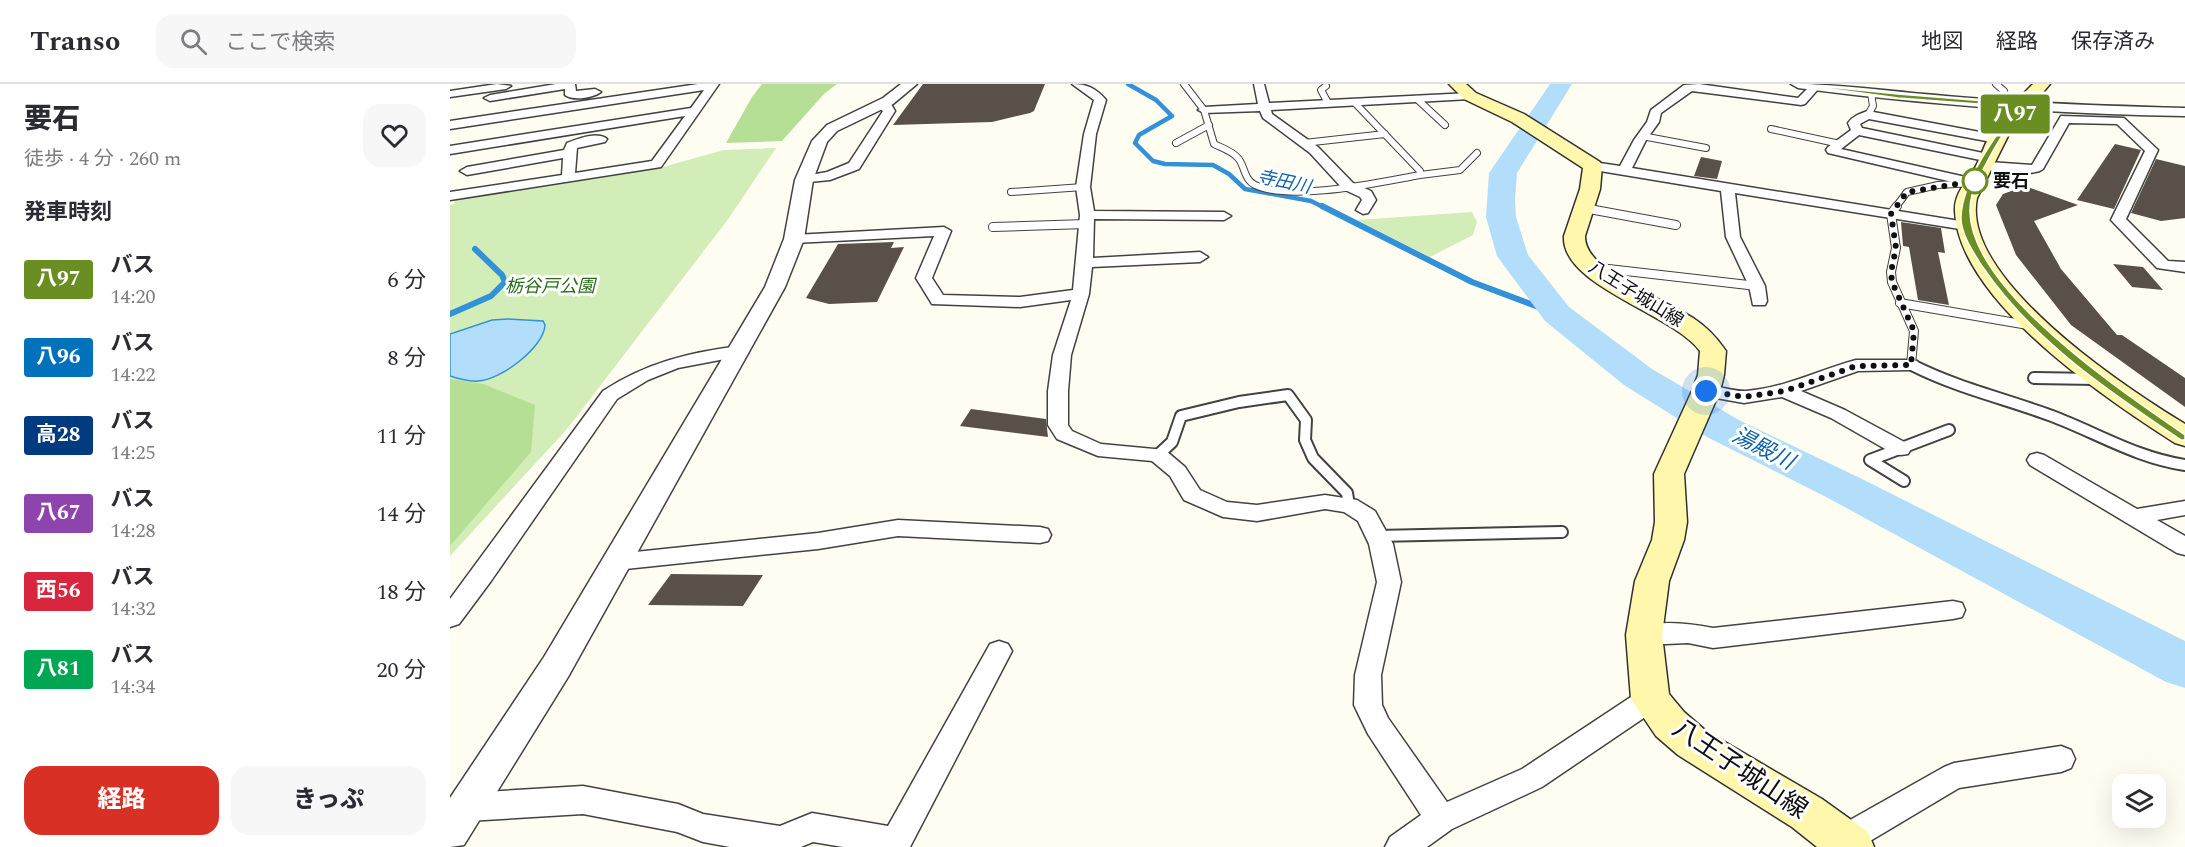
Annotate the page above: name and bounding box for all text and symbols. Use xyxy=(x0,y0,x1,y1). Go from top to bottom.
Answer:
search box xyxy=(156,14,576,68)
text: Transo xyxy=(30,20,120,63)
icon: search xyxy=(177,25,210,58)
text: ここで検索 xyxy=(225,26,335,59)
text: 地図 xyxy=(1921,26,1963,58)
text: 経路 xyxy=(1996,26,2038,58)
text: 保存済み xyxy=(2071,26,2155,58)
line badge: 八97 xyxy=(1980,94,2050,134)
text: 要石 xyxy=(24,98,80,141)
text: 八97 xyxy=(1993,98,2037,130)
button: heart xyxy=(363,104,426,167)
text: 徒歩 · 4 分 · 260 m xyxy=(24,144,181,174)
water label: 寺田川 xyxy=(1255,163,1315,201)
marker: 要石 xyxy=(1962,168,1988,194)
place label: 要石 xyxy=(1993,168,2029,195)
text: 発車時刻 xyxy=(24,196,112,229)
text: バス xyxy=(111,249,155,282)
street label: 八王子城山線 xyxy=(1583,254,1689,334)
text: 八97 xyxy=(36,263,81,295)
text: 6 分 xyxy=(387,264,426,297)
park label: 栃谷戸公園 xyxy=(505,273,598,300)
text: 14:20 xyxy=(111,282,156,312)
text: バス xyxy=(111,327,155,360)
text: 八96 xyxy=(36,341,81,373)
text: 8 分 xyxy=(387,342,426,375)
text: 14:22 xyxy=(111,360,156,390)
your location xyxy=(1691,376,1721,406)
text: バス xyxy=(111,405,155,438)
text: 高28 xyxy=(36,419,81,451)
water label: 湯殿川 xyxy=(1726,419,1802,480)
text: 11 分 xyxy=(376,420,426,453)
text: 14:25 xyxy=(111,438,156,468)
text: バス xyxy=(111,483,155,516)
text: 八67 xyxy=(36,497,81,529)
text: 14 分 xyxy=(376,498,426,531)
text: 14:28 xyxy=(111,516,156,546)
text: バス xyxy=(111,561,155,594)
text: 西56 xyxy=(36,575,81,607)
text: 18 分 xyxy=(376,576,426,609)
text: 14:32 xyxy=(111,594,156,624)
text: バス xyxy=(111,639,155,672)
text: 八81 xyxy=(36,653,81,685)
text: 20 分 xyxy=(376,654,426,687)
text: 14:34 xyxy=(111,672,156,702)
street label: 八王子城山線 xyxy=(1664,709,1816,829)
button: 経路 xyxy=(24,766,219,835)
button: きっぷ xyxy=(231,766,426,835)
map controls xyxy=(2112,774,2166,828)
button: layers xyxy=(2112,774,2166,828)

